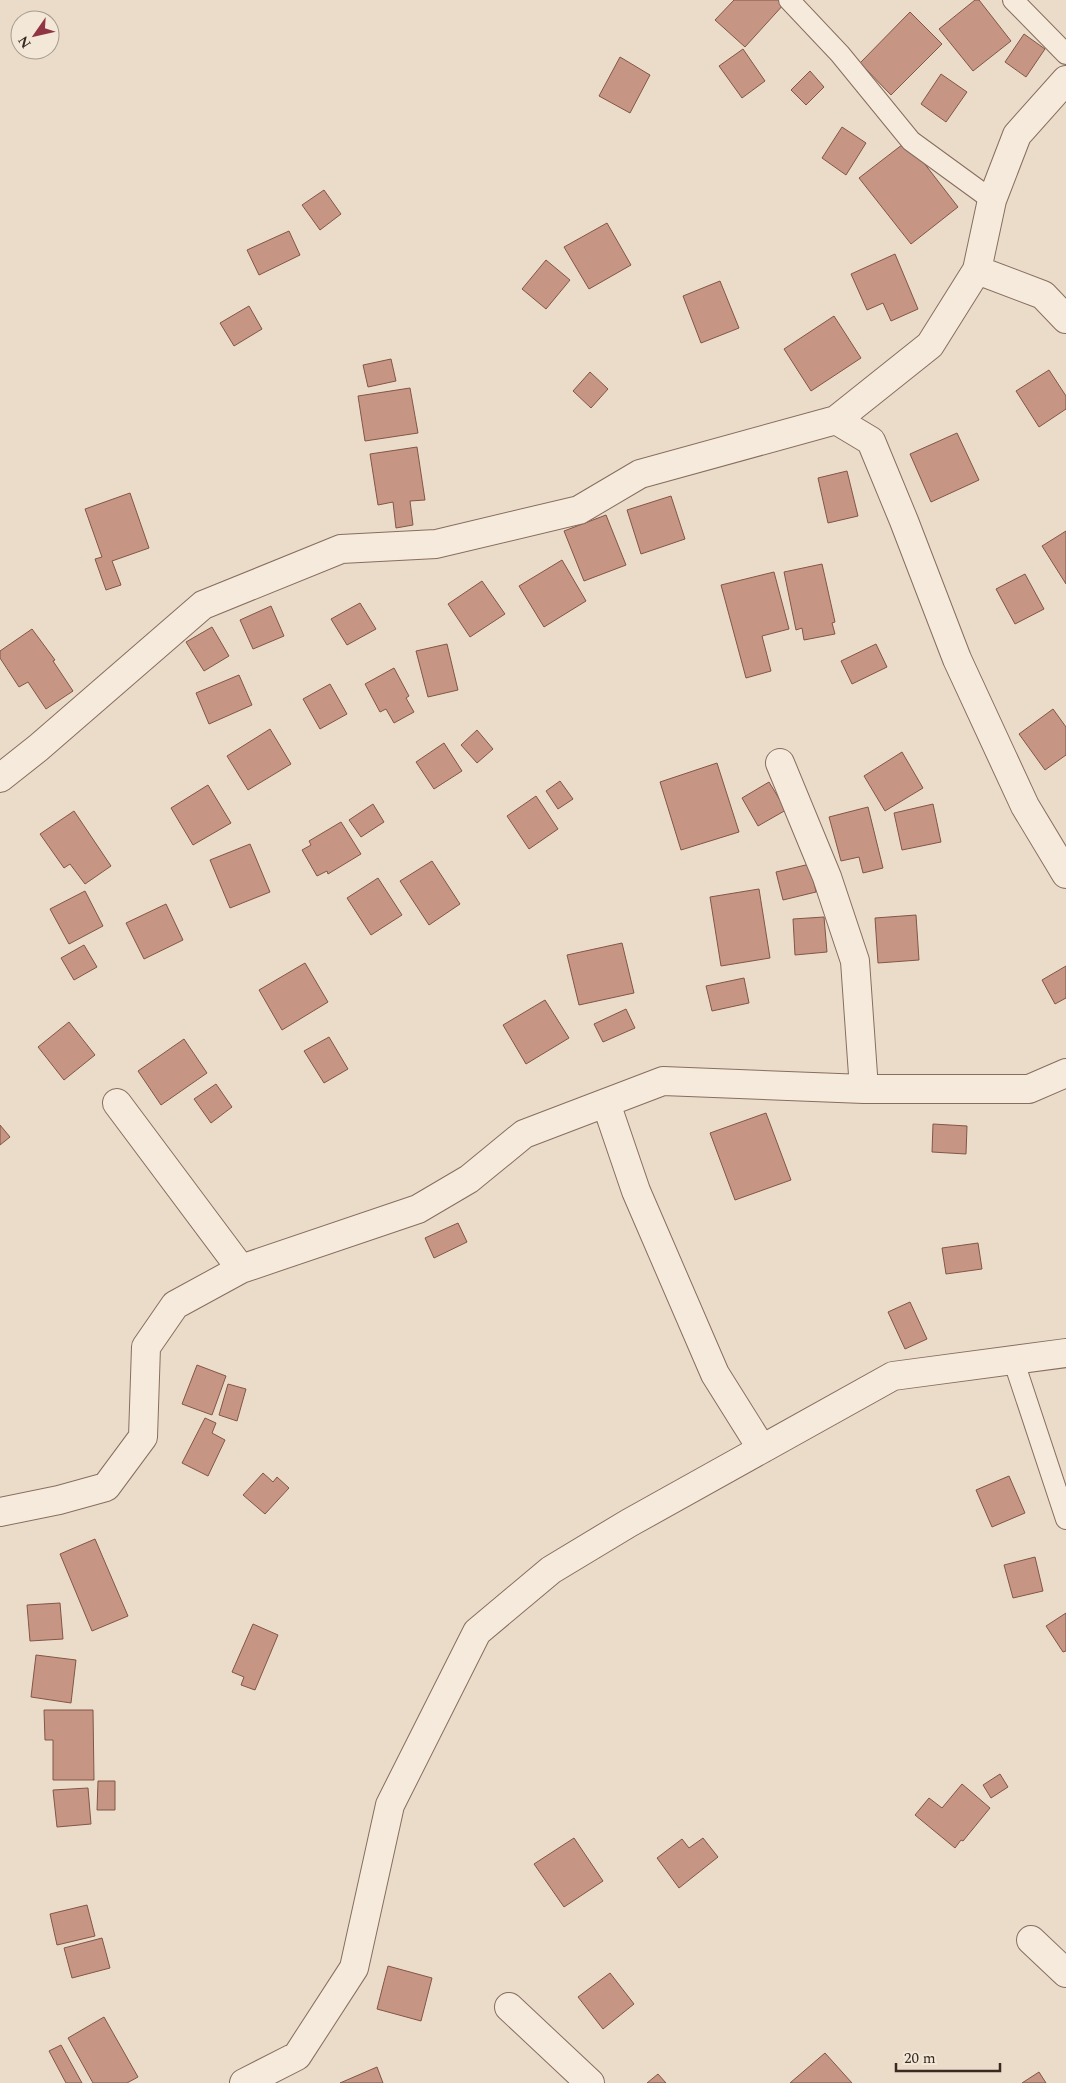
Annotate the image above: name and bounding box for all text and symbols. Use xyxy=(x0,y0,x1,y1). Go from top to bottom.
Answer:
north arrow xyxy=(10,10,60,60)
text: N xyxy=(13,31,37,53)
scale bar xyxy=(896,2040,1000,2072)
text: 20 m xyxy=(904,2047,936,2070)

